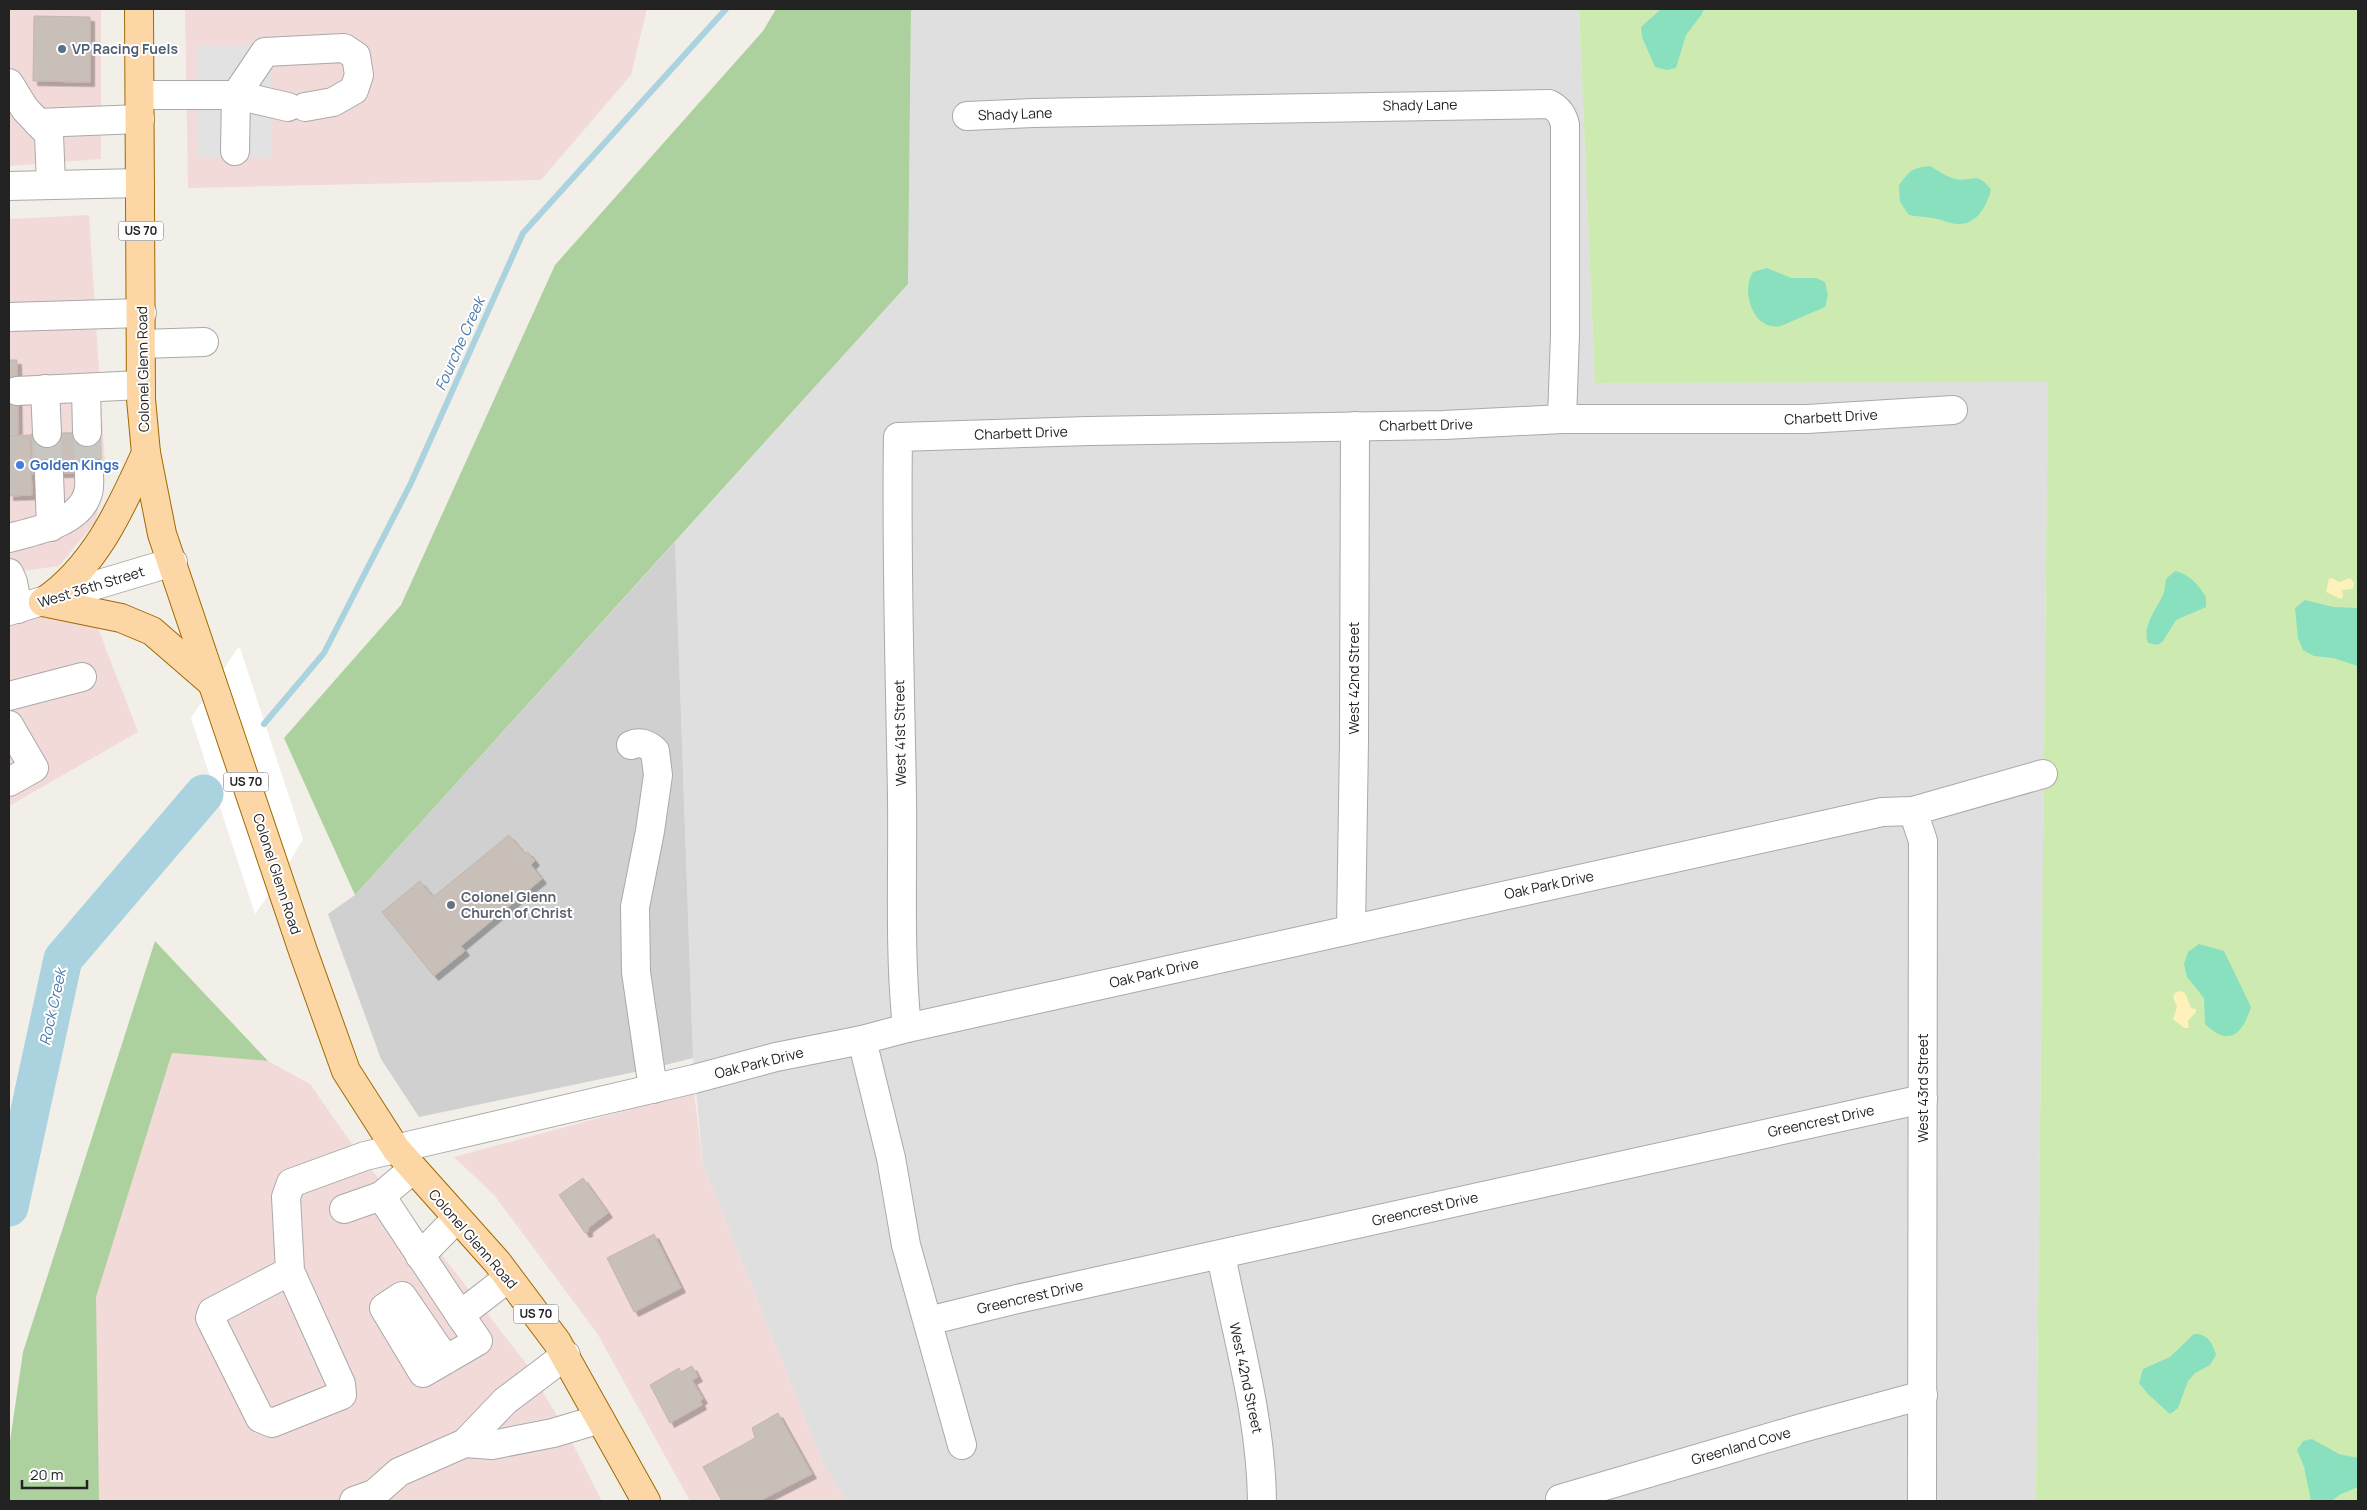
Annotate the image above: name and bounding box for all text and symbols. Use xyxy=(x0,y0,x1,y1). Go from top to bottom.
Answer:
place label: VP Racing Fuels xyxy=(72,39,178,58)
marker: VP Racing Fuels xyxy=(56,43,68,55)
street label: Shady Lane xyxy=(1383,94,1457,115)
street label: Shady Lane xyxy=(977,103,1053,124)
road number: US 70 xyxy=(118,222,164,240)
water label: Fourche Creek xyxy=(430,291,491,394)
street label: Colonel Glenn Road xyxy=(132,306,153,432)
street label: Charbett Drive xyxy=(1784,405,1878,428)
street label: Charbett Drive xyxy=(1379,414,1473,435)
street label: Charbett Drive xyxy=(974,421,1068,444)
place label: Golden Kings xyxy=(30,455,120,474)
marker: Golden Kings xyxy=(14,459,26,471)
street label: West 36th Street xyxy=(35,561,147,612)
street label: West 42nd Street xyxy=(1344,621,1363,734)
street label: West 41st Street xyxy=(889,679,910,787)
road number: US 70 xyxy=(224,772,268,792)
street label: Colonel Glenn Road xyxy=(249,811,306,937)
street label: Oak Park Drive xyxy=(1502,866,1595,903)
place label: Colonel Glenn Church of Christ xyxy=(461,887,573,922)
marker: Colonel Glenn Church of Christ xyxy=(445,899,457,911)
street label: Oak Park Drive xyxy=(1107,953,1200,992)
water label: Rock Creek xyxy=(34,964,71,1047)
street label: West 43rd Street xyxy=(1913,1033,1932,1143)
street label: Oak Park Drive xyxy=(712,1042,805,1083)
street label: Greencrest Drive xyxy=(1766,1100,1876,1141)
street label: Colonel Glenn Road xyxy=(425,1185,522,1292)
street label: Greencrest Drive xyxy=(1370,1187,1480,1230)
street label: Greencrest Drive xyxy=(975,1275,1085,1318)
road number: US 70 xyxy=(514,1305,558,1324)
street label: West 42nd Street xyxy=(1225,1321,1268,1435)
street label: Greenland Cove xyxy=(1689,1422,1793,1469)
scale bar xyxy=(22,1458,88,1490)
text: 20 m xyxy=(30,1464,63,1485)

